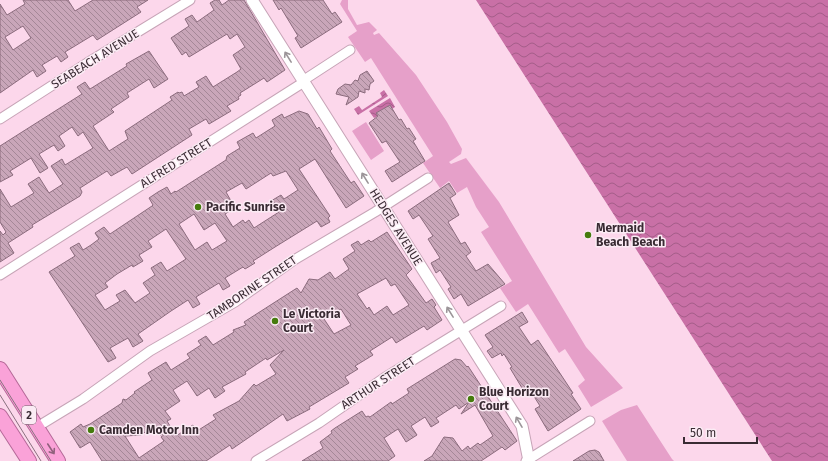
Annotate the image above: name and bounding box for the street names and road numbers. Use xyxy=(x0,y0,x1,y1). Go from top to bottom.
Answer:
street label: SEABEACH AVENUE xyxy=(49,26,141,92)
street label: ALFRED STREET xyxy=(137,135,215,191)
street label: HEDGES AVENUE xyxy=(367,186,425,268)
street label: TAMBORINE STREET xyxy=(205,252,300,323)
street label: ARTHUR STREET xyxy=(338,353,418,412)
road number: 2 xyxy=(22,406,36,424)

